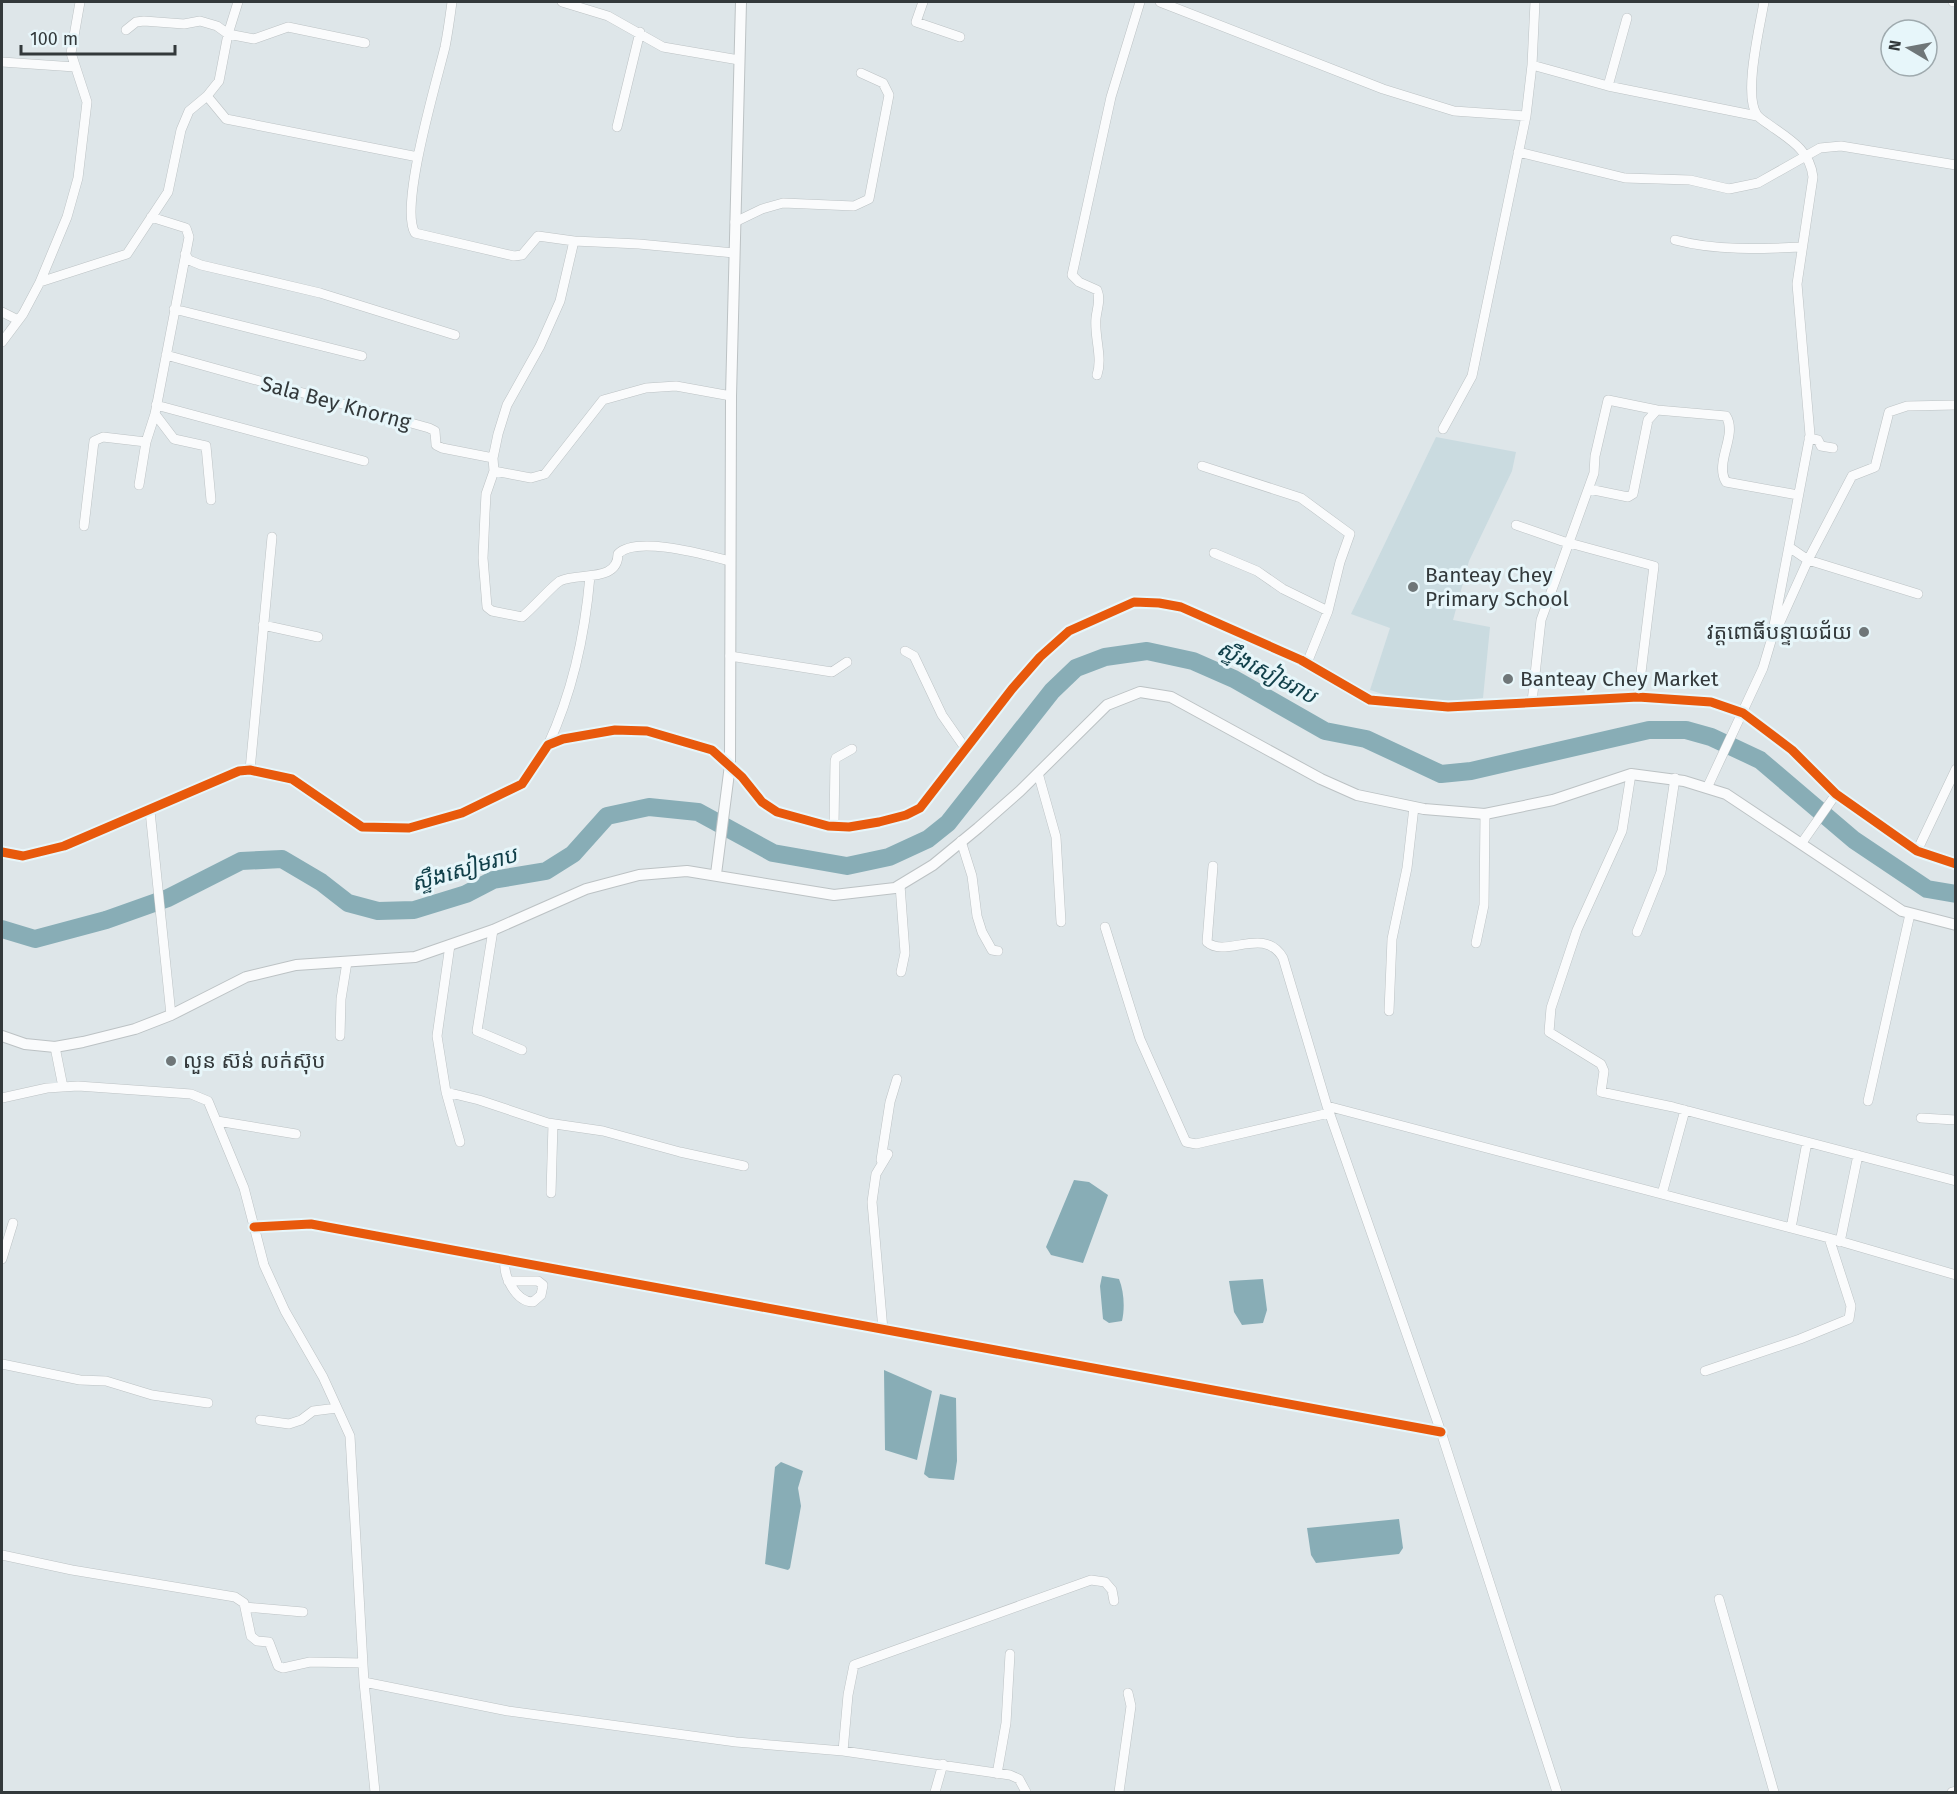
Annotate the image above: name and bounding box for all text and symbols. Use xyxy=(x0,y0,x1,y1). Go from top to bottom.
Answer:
scale bar xyxy=(21,18,176,56)
north arrow xyxy=(1879,18,1939,78)
text: 100 m xyxy=(30,28,78,50)
text: N xyxy=(1884,39,1905,52)
street label: Sala Bey Knorng xyxy=(258,371,414,436)
place label: Banteay Chey Primary School xyxy=(1425,562,1569,612)
marker: Banteay Chey Primary School xyxy=(1406,580,1420,594)
place label: វត្តពោធិ៍បន្ទាយជ័យ xyxy=(1707,619,1852,646)
marker: វត្តពោធិ៍បន្ទាយជ័យ xyxy=(1857,625,1871,639)
water label: ស្ទឹងសៀមរាប xyxy=(1212,634,1324,711)
place label: Banteay Chey Market xyxy=(1520,666,1719,692)
marker: Banteay Chey Market xyxy=(1501,672,1515,686)
water label: ស្ទឹងសៀមរាប xyxy=(408,839,522,898)
place label: លួន ស៊ន់ លក់ស៊ុប xyxy=(183,1048,325,1075)
marker: លួន ស៊ន់ លក់ស៊ុប xyxy=(164,1054,178,1068)

